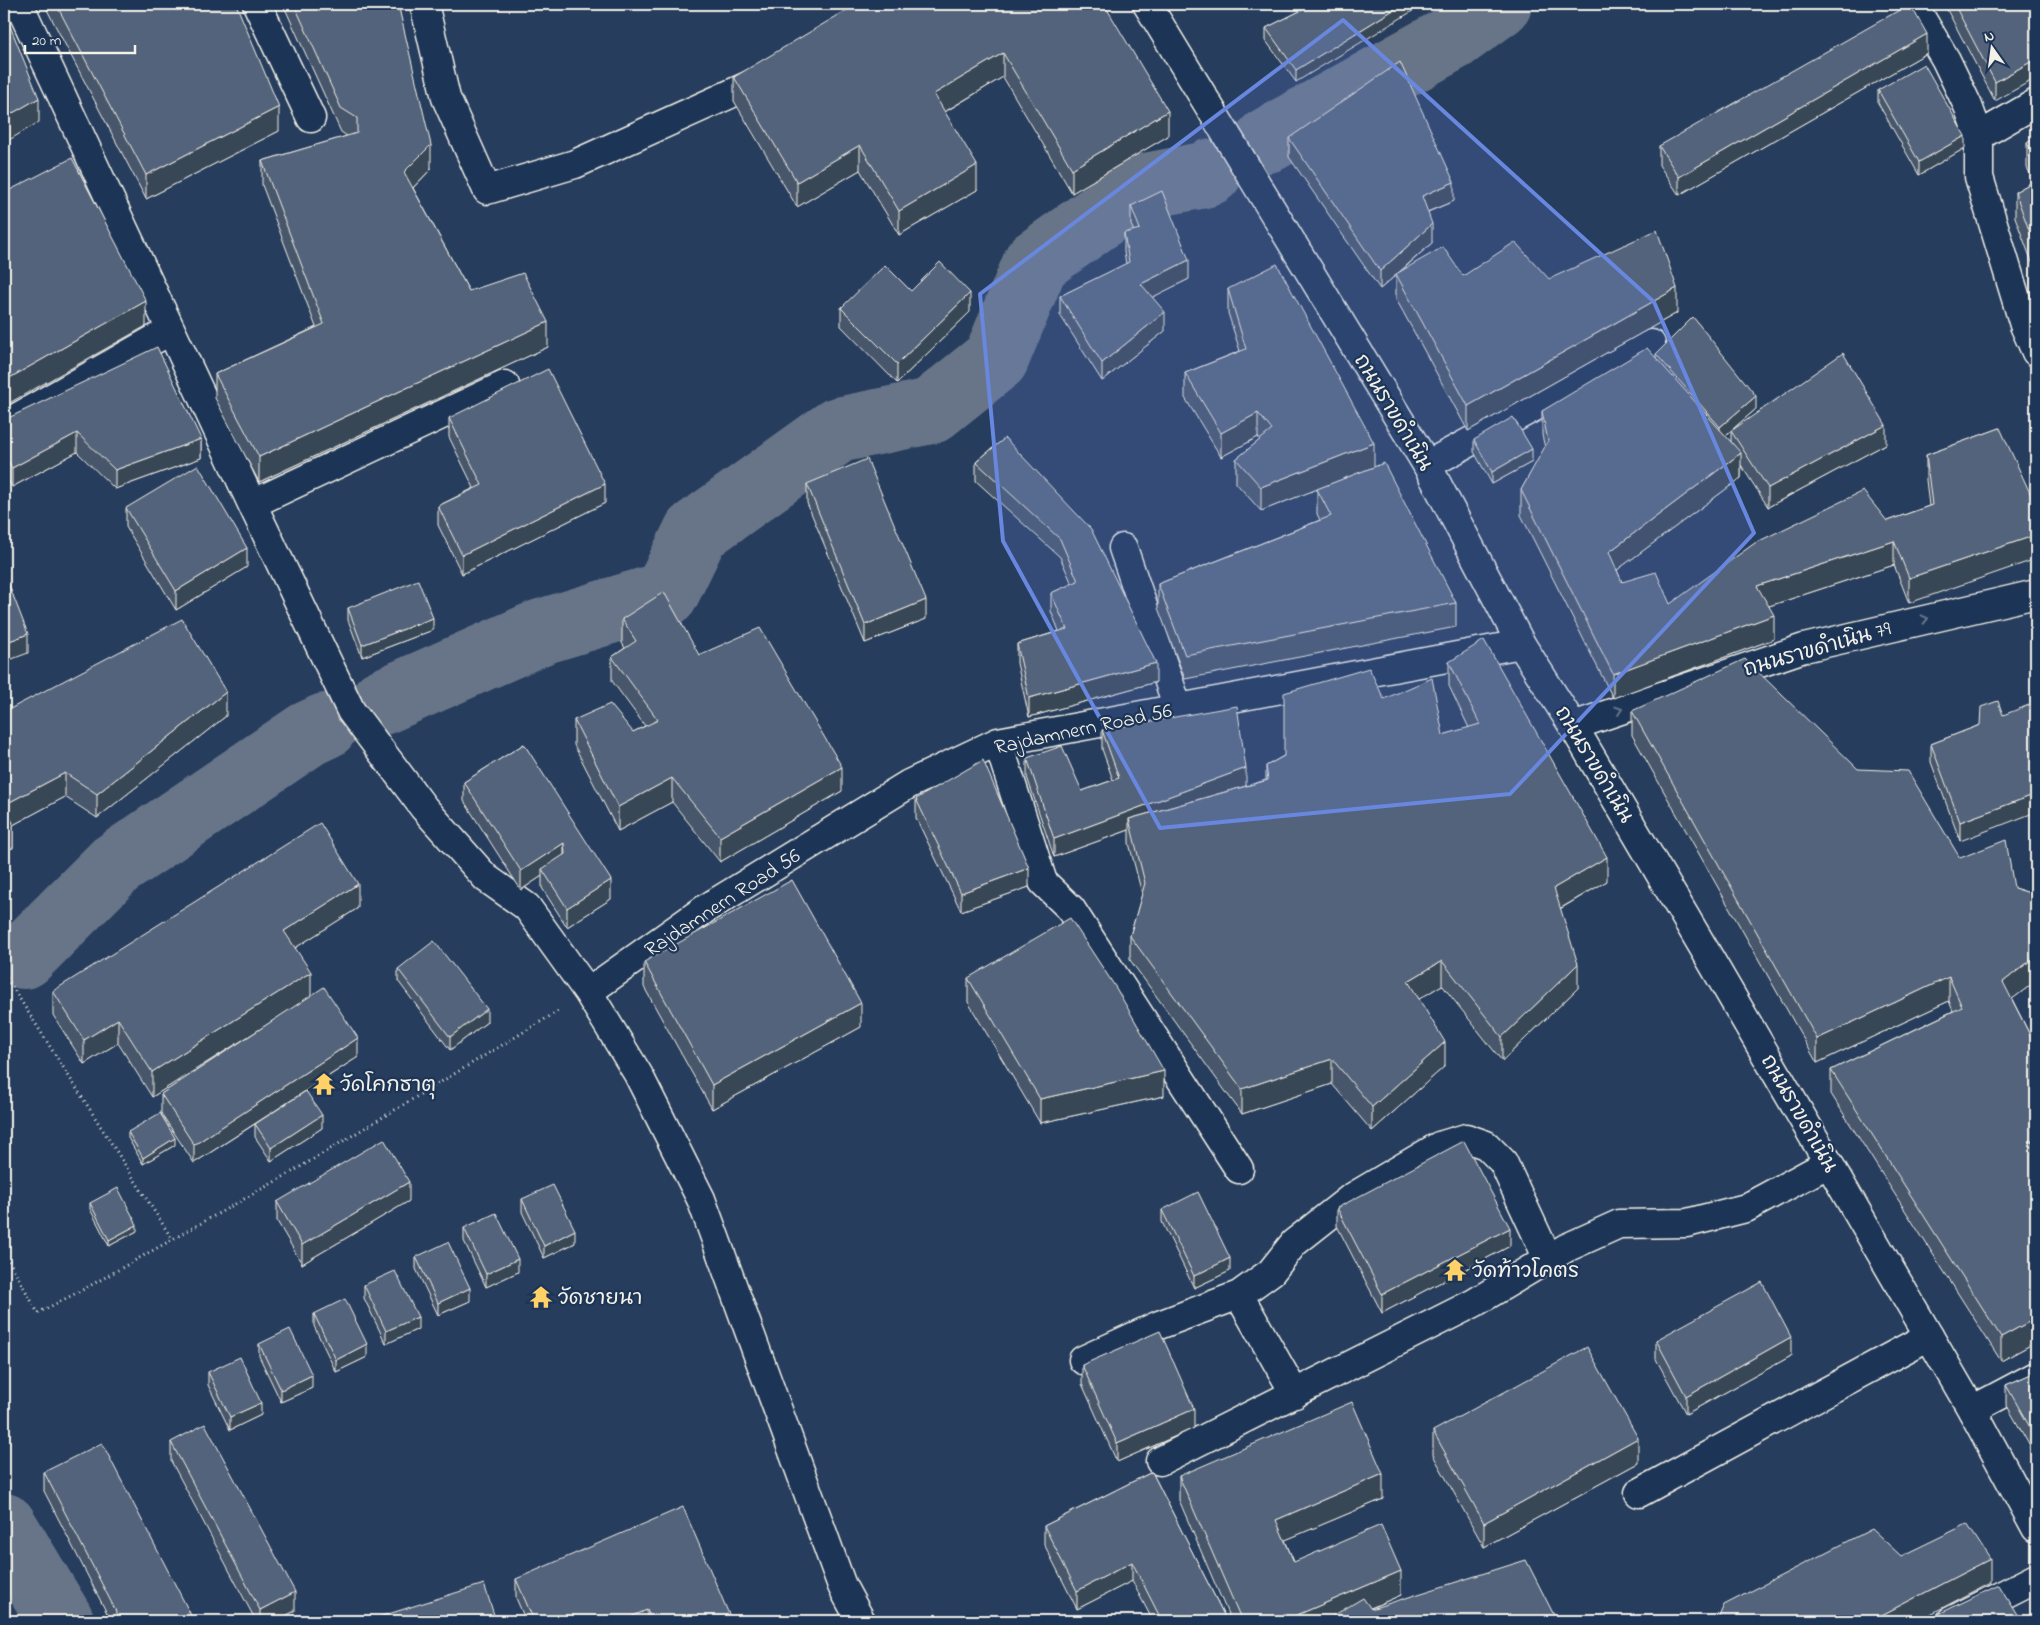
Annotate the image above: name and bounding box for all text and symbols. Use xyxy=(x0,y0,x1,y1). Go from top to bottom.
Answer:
scale bar xyxy=(25,22,135,54)
north arrow xyxy=(1968,22,2018,72)
text: N xyxy=(1982,26,1996,48)
text: 20 m xyxy=(32,30,62,52)
street label: ถนนราขดำเนิน xyxy=(1345,349,1439,477)
street label: ถนนราขดำเนิน 79 xyxy=(1740,614,1896,685)
one-way arrow xyxy=(1921,615,1930,625)
street label: Rajdamnern Road 56 xyxy=(992,697,1175,763)
street label: ถนนราขดำเนิน xyxy=(1546,701,1640,829)
one-way arrow xyxy=(1614,706,1623,716)
street label: Rajdamnern Road 56 xyxy=(639,842,807,965)
street label: ถนนราขดำเนิน xyxy=(1752,1049,1844,1179)
temple icon: วัดโคกธาตุ xyxy=(311,1071,337,1097)
place label: วัดโคกธาตุ xyxy=(340,1071,436,1101)
temple icon: วัดท้าวโคตร xyxy=(1442,1257,1468,1283)
place label: วัดท้าวโคตร xyxy=(1472,1257,1579,1287)
temple icon: วัดชายนา xyxy=(528,1284,554,1310)
place label: วัดชายนา xyxy=(558,1284,642,1314)

